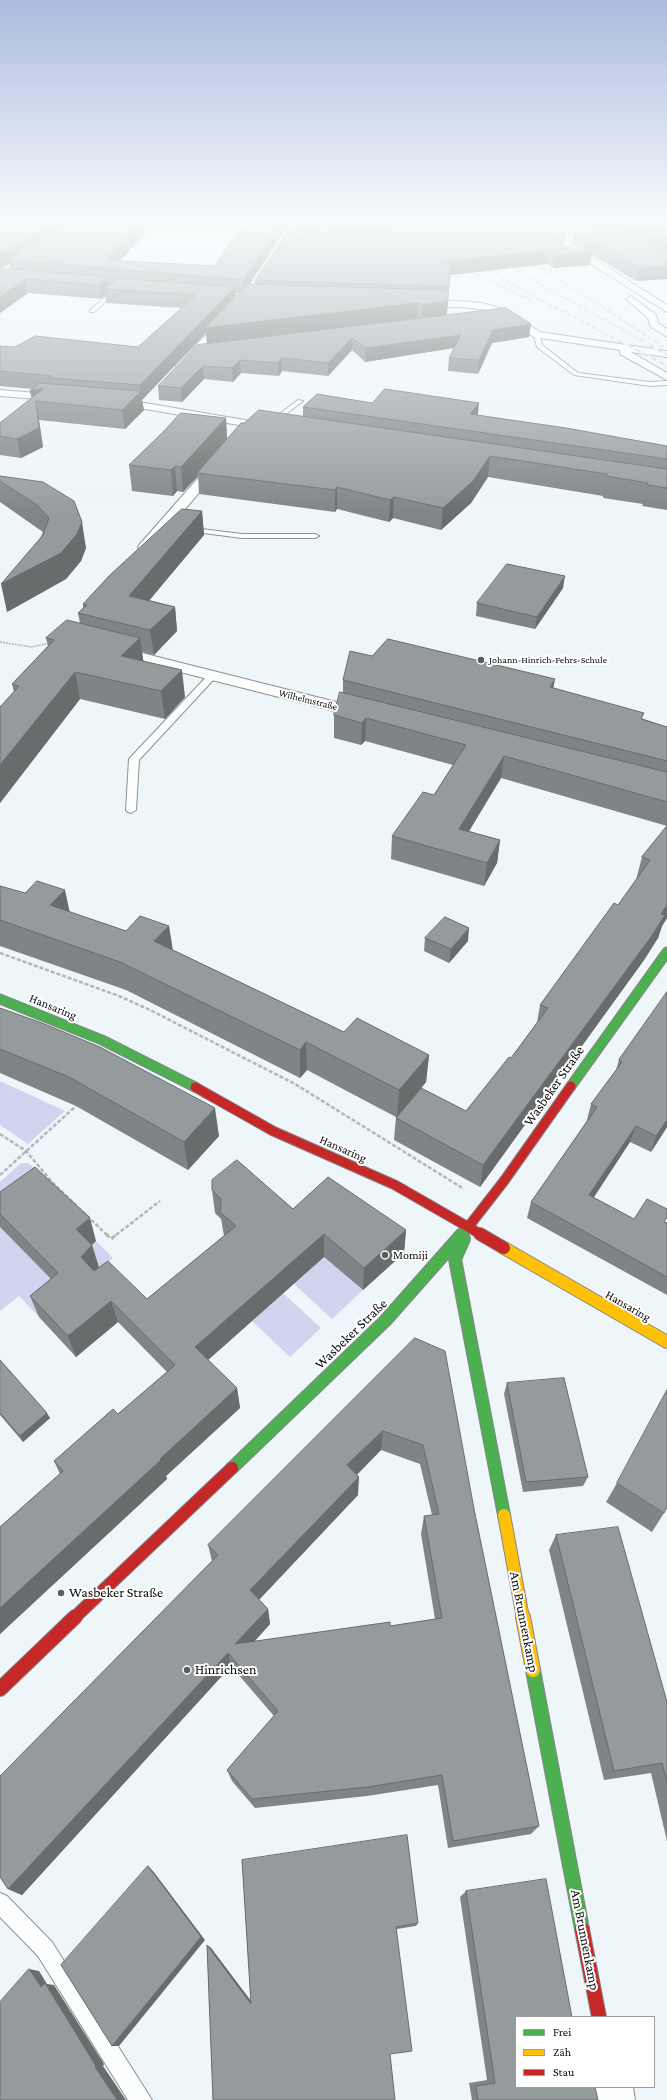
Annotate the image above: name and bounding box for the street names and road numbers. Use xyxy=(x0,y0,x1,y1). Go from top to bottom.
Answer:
street label: Wilhelmstraße xyxy=(277,687,339,713)
street label: Hansaring xyxy=(27,991,79,1023)
street label: Wasbeker Straße xyxy=(520,1043,588,1129)
street label: Hansaring xyxy=(317,1132,369,1166)
street label: Hansaring xyxy=(603,1287,653,1325)
street label: Wasbeker Straße xyxy=(311,1295,391,1373)
street label: Am Brunnenkamp xyxy=(506,1570,542,1674)
street label: Am Brunnenkamp xyxy=(567,1888,603,1992)

